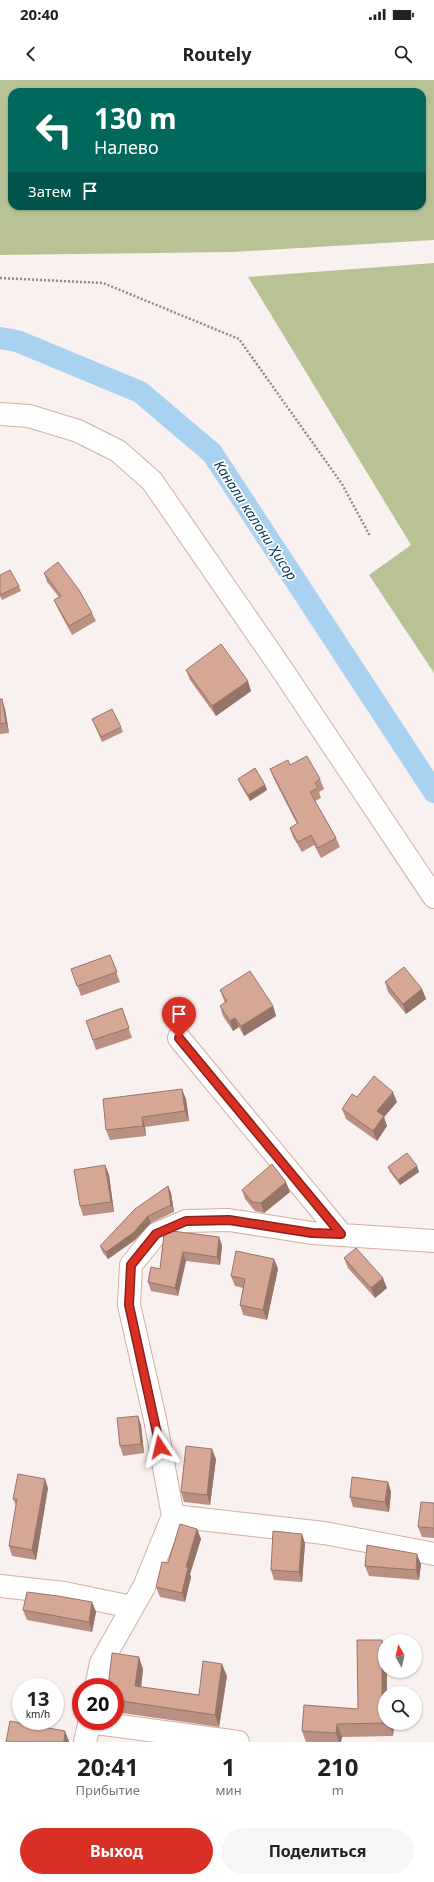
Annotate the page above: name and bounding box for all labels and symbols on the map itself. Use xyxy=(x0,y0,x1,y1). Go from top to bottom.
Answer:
water label: Канали калони Ҳисор xyxy=(210,456,302,584)
pin xyxy=(162,997,196,1038)
position arrow xyxy=(139,1426,181,1468)
north arrow xyxy=(378,1634,422,1678)
speed limit sign: 20 xyxy=(72,1678,124,1730)

